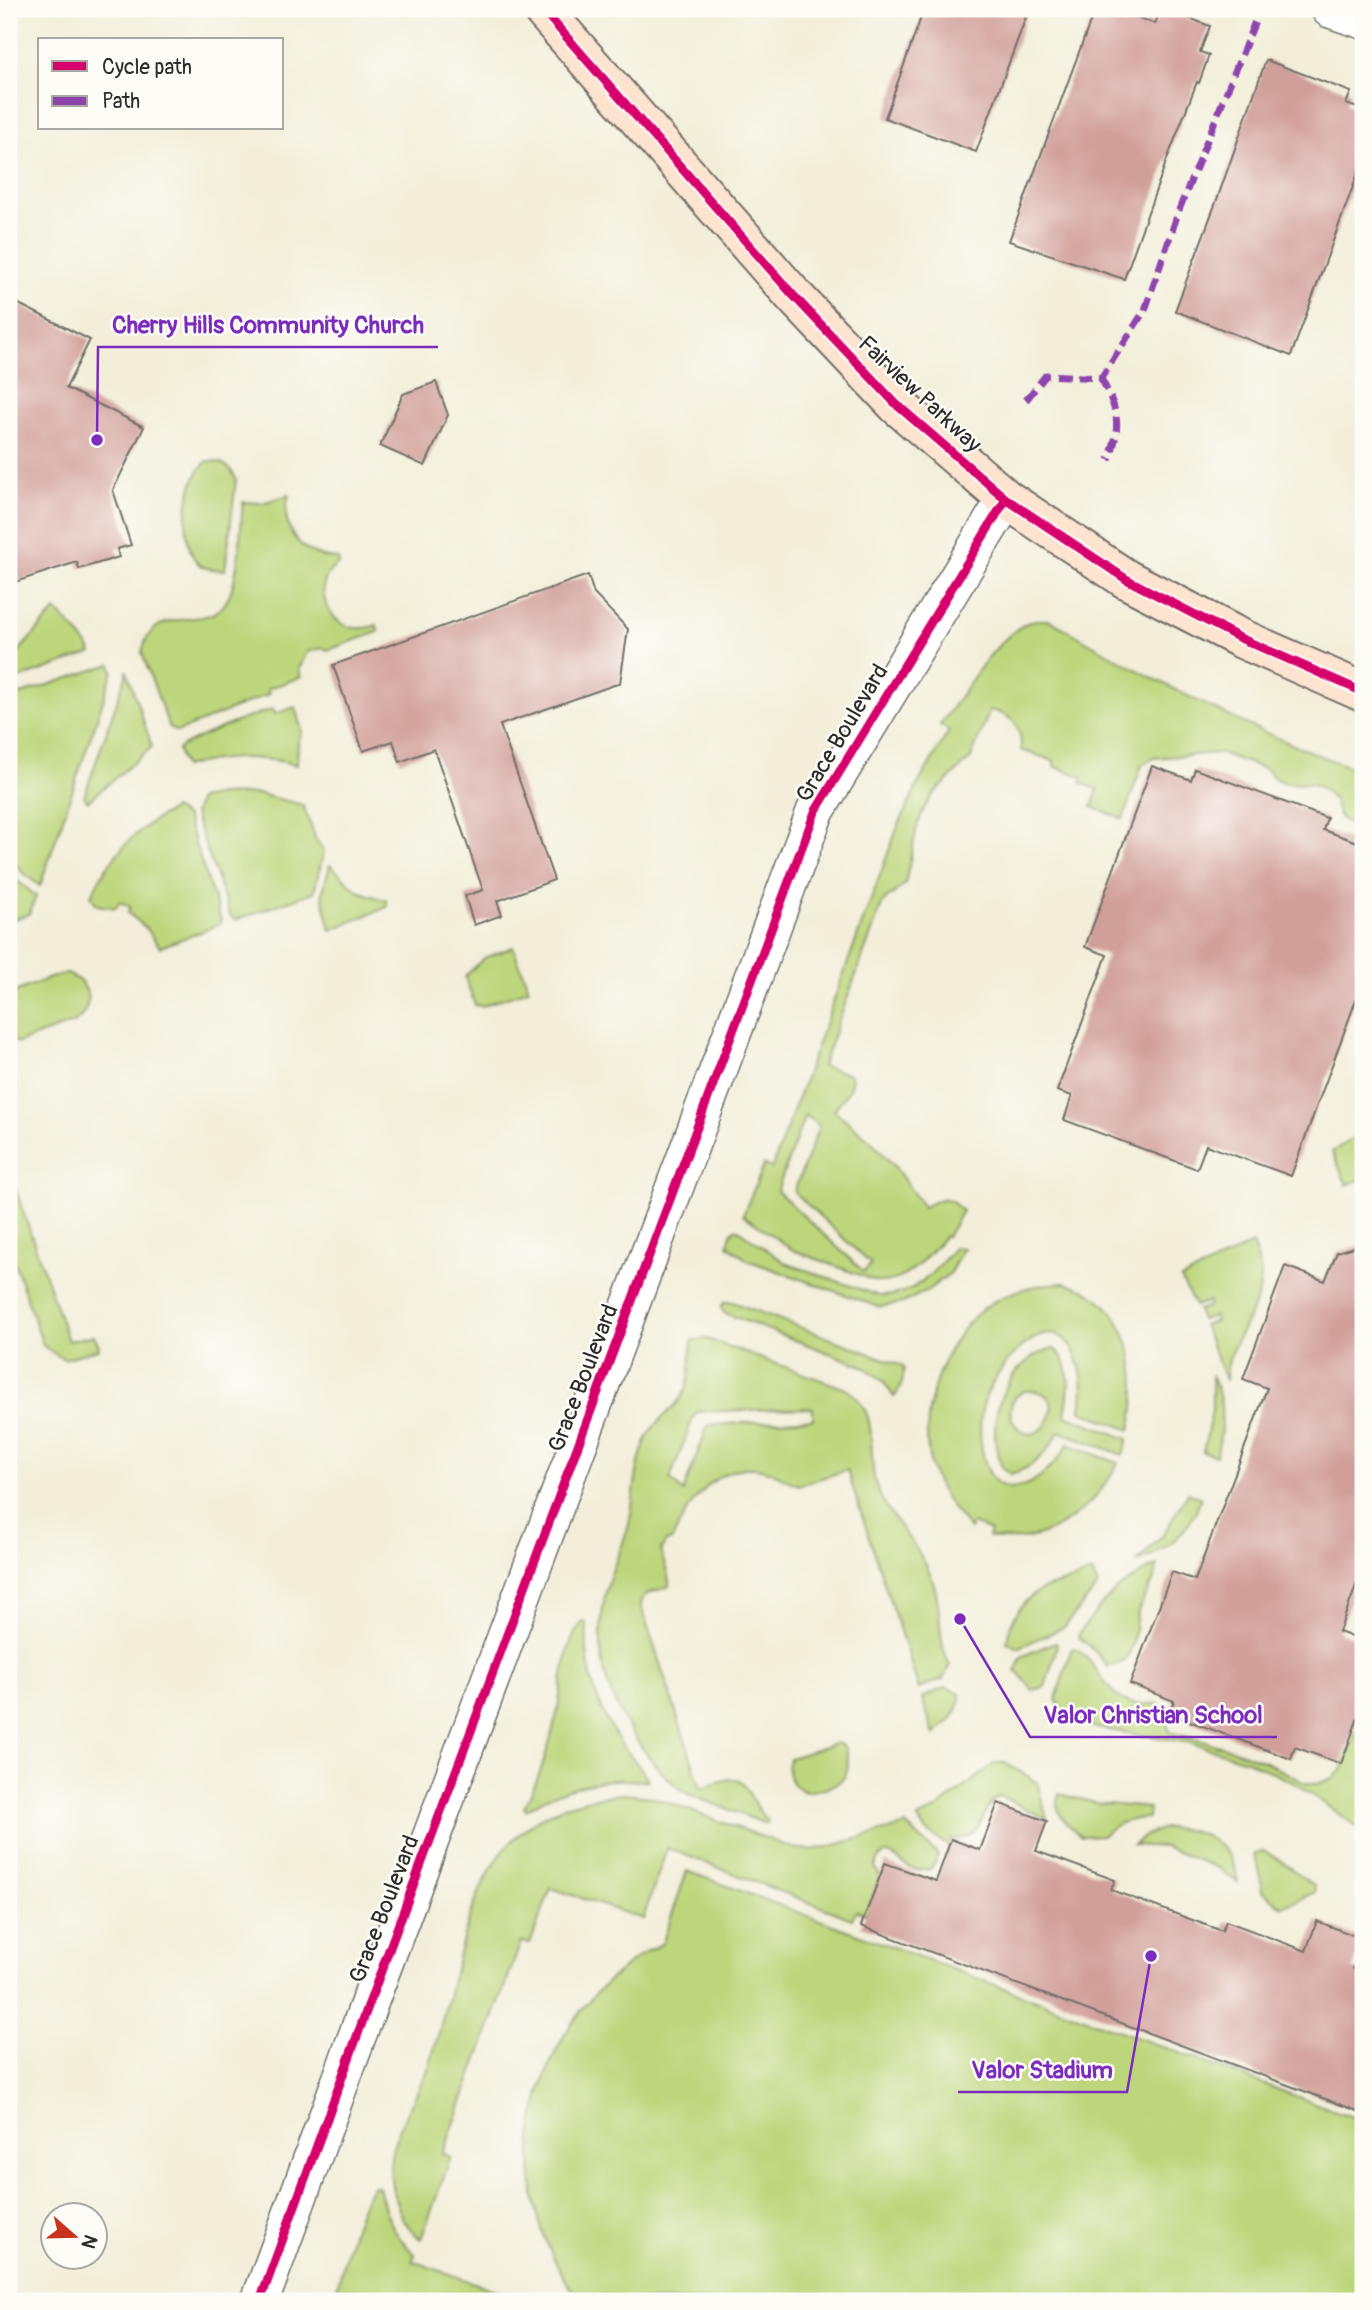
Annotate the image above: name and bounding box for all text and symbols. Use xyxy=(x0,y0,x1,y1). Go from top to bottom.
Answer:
legend xyxy=(38,38,284,130)
text: Cycle path xyxy=(102,54,192,81)
text: Path xyxy=(102,88,140,115)
callout: Cherry Hills Community Church xyxy=(98,302,438,347)
text: Cherry Hills Community Church xyxy=(112,311,424,340)
street label: Fairview Parkway xyxy=(852,329,988,459)
street label: Grace Boulevard xyxy=(789,659,895,807)
street label: Grace Boulevard xyxy=(542,1300,624,1456)
callout: Valor Christian School xyxy=(1030,1692,1277,1737)
text: Valor Christian School xyxy=(1043,1701,1263,1730)
street label: Grace Boulevard xyxy=(343,1831,425,1987)
callout: Valor Stadium xyxy=(958,2047,1127,2092)
text: Valor Stadium xyxy=(971,2056,1113,2085)
north arrow xyxy=(38,2202,108,2272)
text: N xyxy=(76,2231,103,2252)

